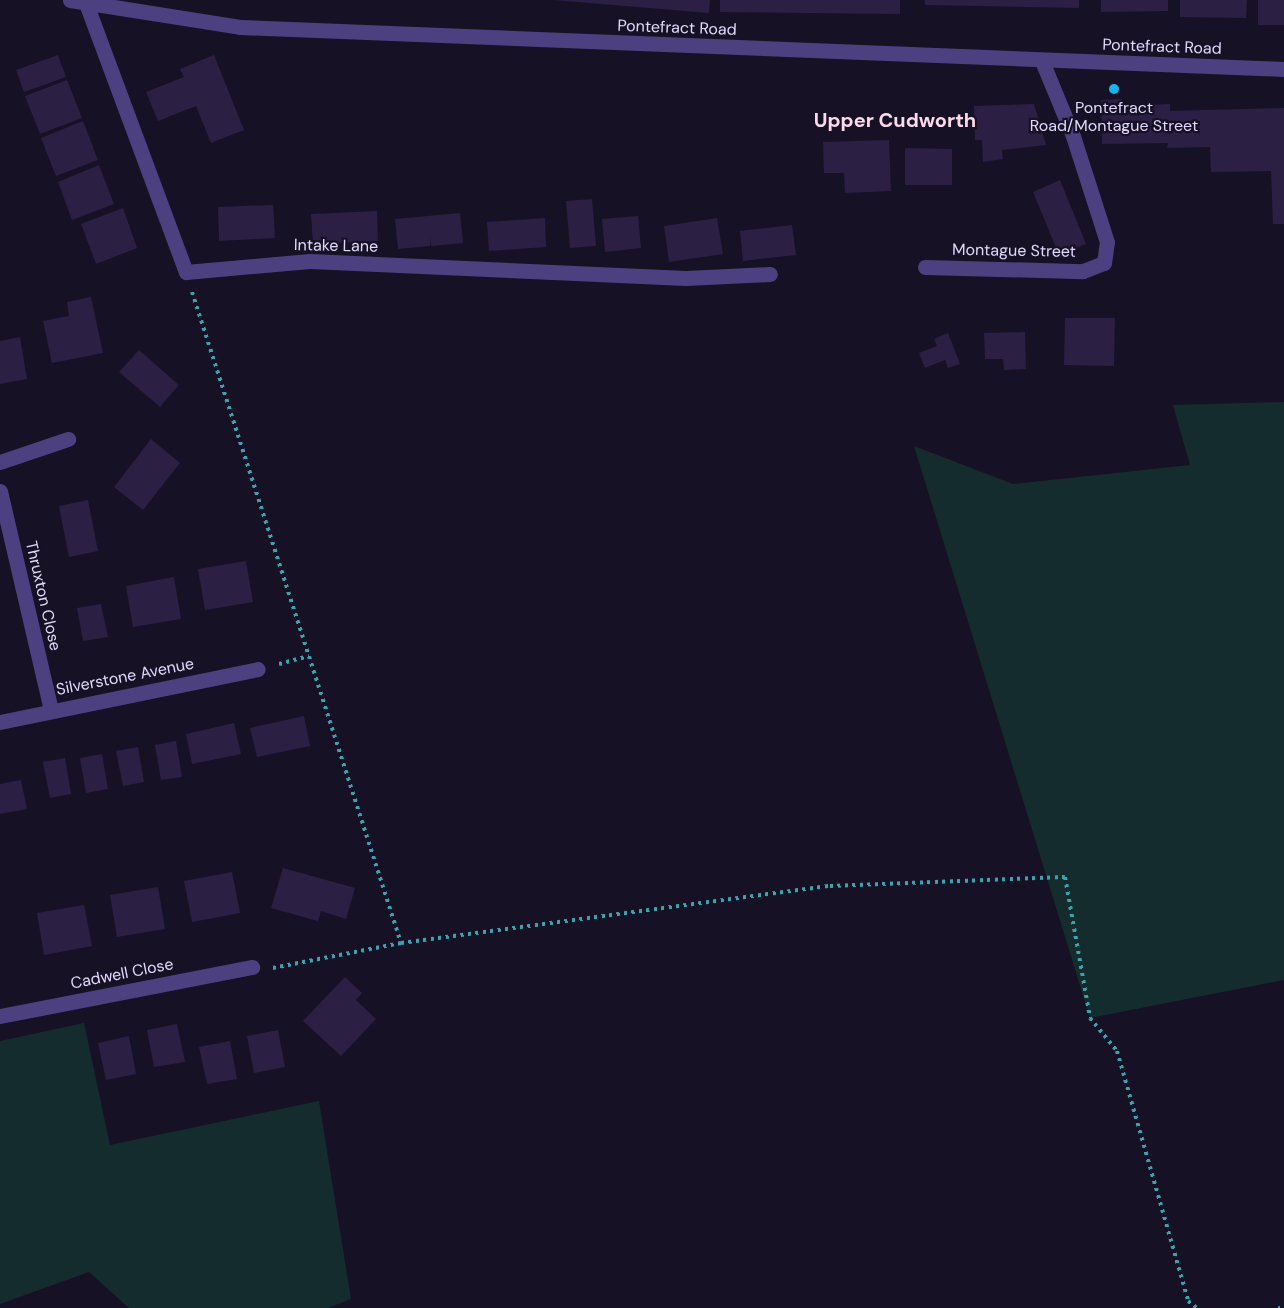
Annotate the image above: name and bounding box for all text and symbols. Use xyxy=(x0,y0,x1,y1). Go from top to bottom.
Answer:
street label: Pontefract Road xyxy=(617,16,737,40)
street label: Pontefract Road xyxy=(1102,35,1222,59)
marker: Pontefract Road/Montague Street xyxy=(1107,82,1121,96)
place label: Pontefract Road/Montague Street xyxy=(1030,98,1198,136)
district label: Upper Cudworth xyxy=(814,108,976,132)
street label: Intake Lane xyxy=(294,236,378,256)
street label: Montague Street xyxy=(952,240,1076,262)
street label: Thruxton Close xyxy=(21,539,65,653)
street label: Silverstone Avenue xyxy=(55,654,195,700)
street label: Cadwell Close xyxy=(69,955,175,993)

